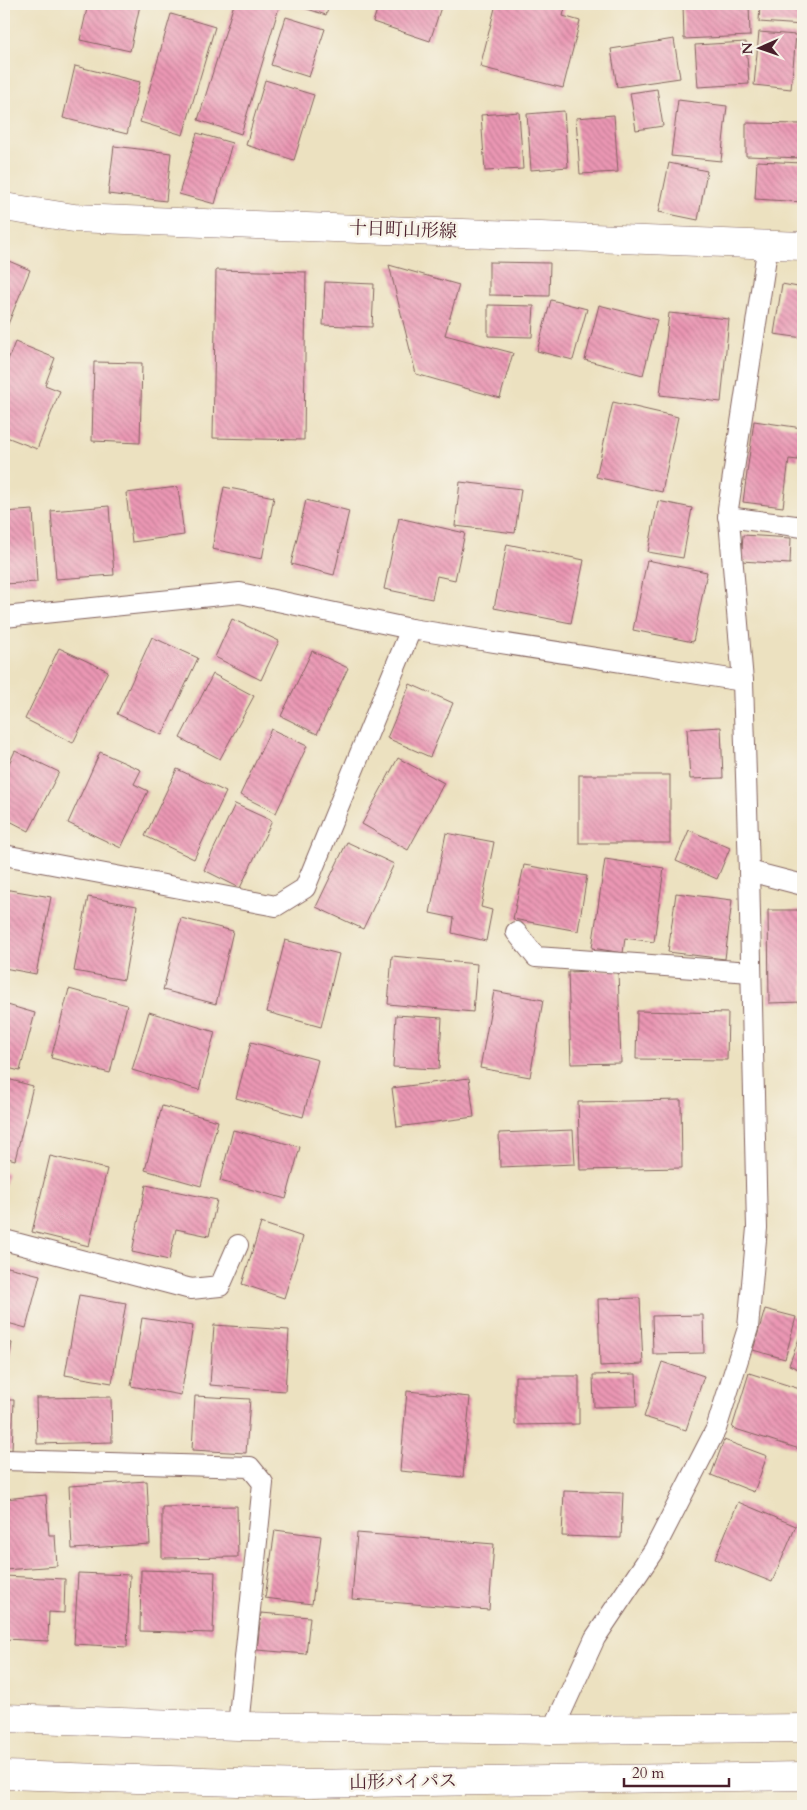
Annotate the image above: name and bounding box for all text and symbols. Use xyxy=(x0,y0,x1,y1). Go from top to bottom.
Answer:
north arrow xyxy=(734,22,784,72)
text: N xyxy=(738,42,757,55)
street label: 十日町山形線 xyxy=(349,216,457,244)
scale bar xyxy=(624,1755,730,1787)
text: 20 m xyxy=(632,1763,664,1783)
street label: 山形バイパス xyxy=(349,1769,457,1795)

